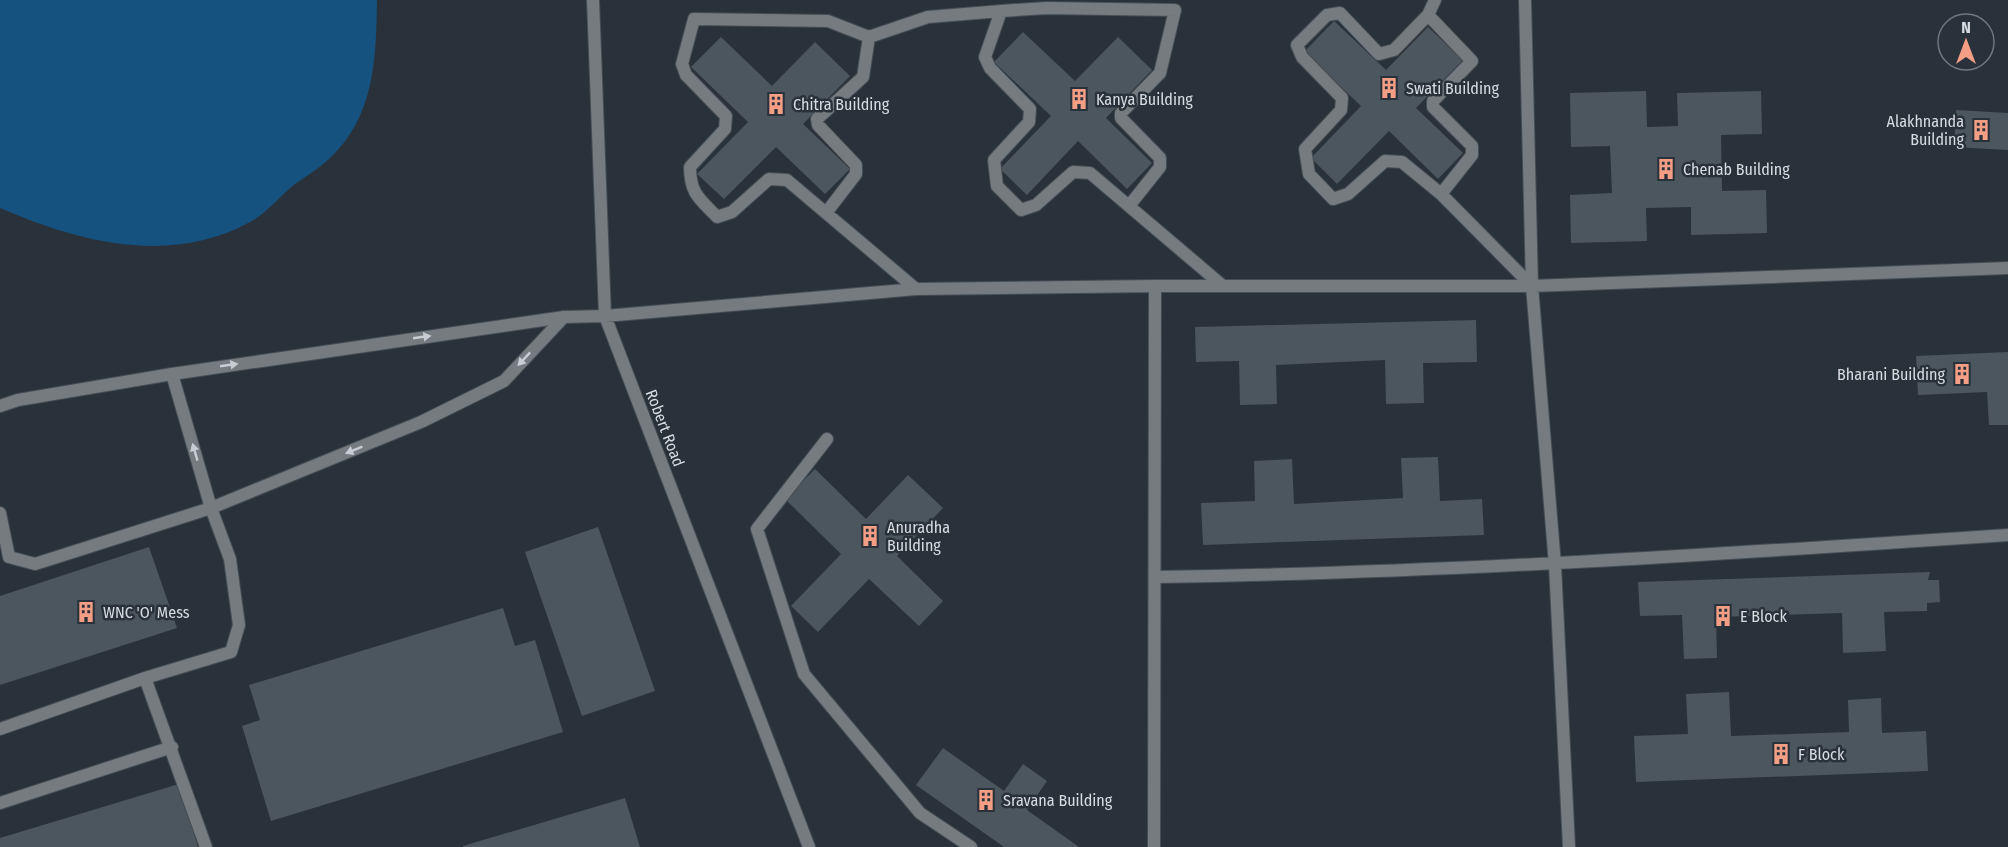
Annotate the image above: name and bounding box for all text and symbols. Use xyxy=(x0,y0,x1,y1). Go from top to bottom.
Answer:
north arrow xyxy=(1936,12,1996,72)
text: N xyxy=(1961,18,1971,37)
building icon: Swati Building xyxy=(1377,76,1401,100)
place label: Swati Building xyxy=(1406,79,1499,98)
building icon: Kanya Building xyxy=(1067,87,1091,111)
place label: Kanya Building xyxy=(1096,90,1193,109)
building icon: Chitra Building xyxy=(764,92,788,116)
place label: Chitra Building xyxy=(793,95,890,114)
place label: Alakhnanda Building xyxy=(1887,112,1964,149)
building icon: Alakhnanda Building xyxy=(1969,118,1993,142)
building icon: Chenab Building xyxy=(1654,157,1678,181)
place label: Chenab Building xyxy=(1683,160,1790,179)
one-way arrow xyxy=(413,333,432,342)
one-way arrow xyxy=(517,352,531,367)
one-way arrow xyxy=(220,361,239,370)
building icon: Bharani Building xyxy=(1950,362,1974,386)
place label: Bharani Building xyxy=(1837,365,1945,384)
street label: Robert Road xyxy=(642,387,688,469)
one-way arrow xyxy=(190,443,199,461)
one-way arrow xyxy=(344,445,362,455)
place label: Anuradha Building xyxy=(887,518,950,555)
building icon: Anuradha Building xyxy=(858,524,882,548)
building icon: WNC 'O' Mess xyxy=(74,600,98,624)
place label: WNC 'O' Mess xyxy=(103,603,190,622)
building icon: E Block xyxy=(1711,604,1735,628)
place label: E Block xyxy=(1740,607,1787,626)
building icon: F Block xyxy=(1769,742,1793,766)
place label: F Block xyxy=(1798,745,1845,764)
building icon: Sravana Building xyxy=(974,788,998,812)
place label: Sravana Building xyxy=(1003,791,1113,810)

